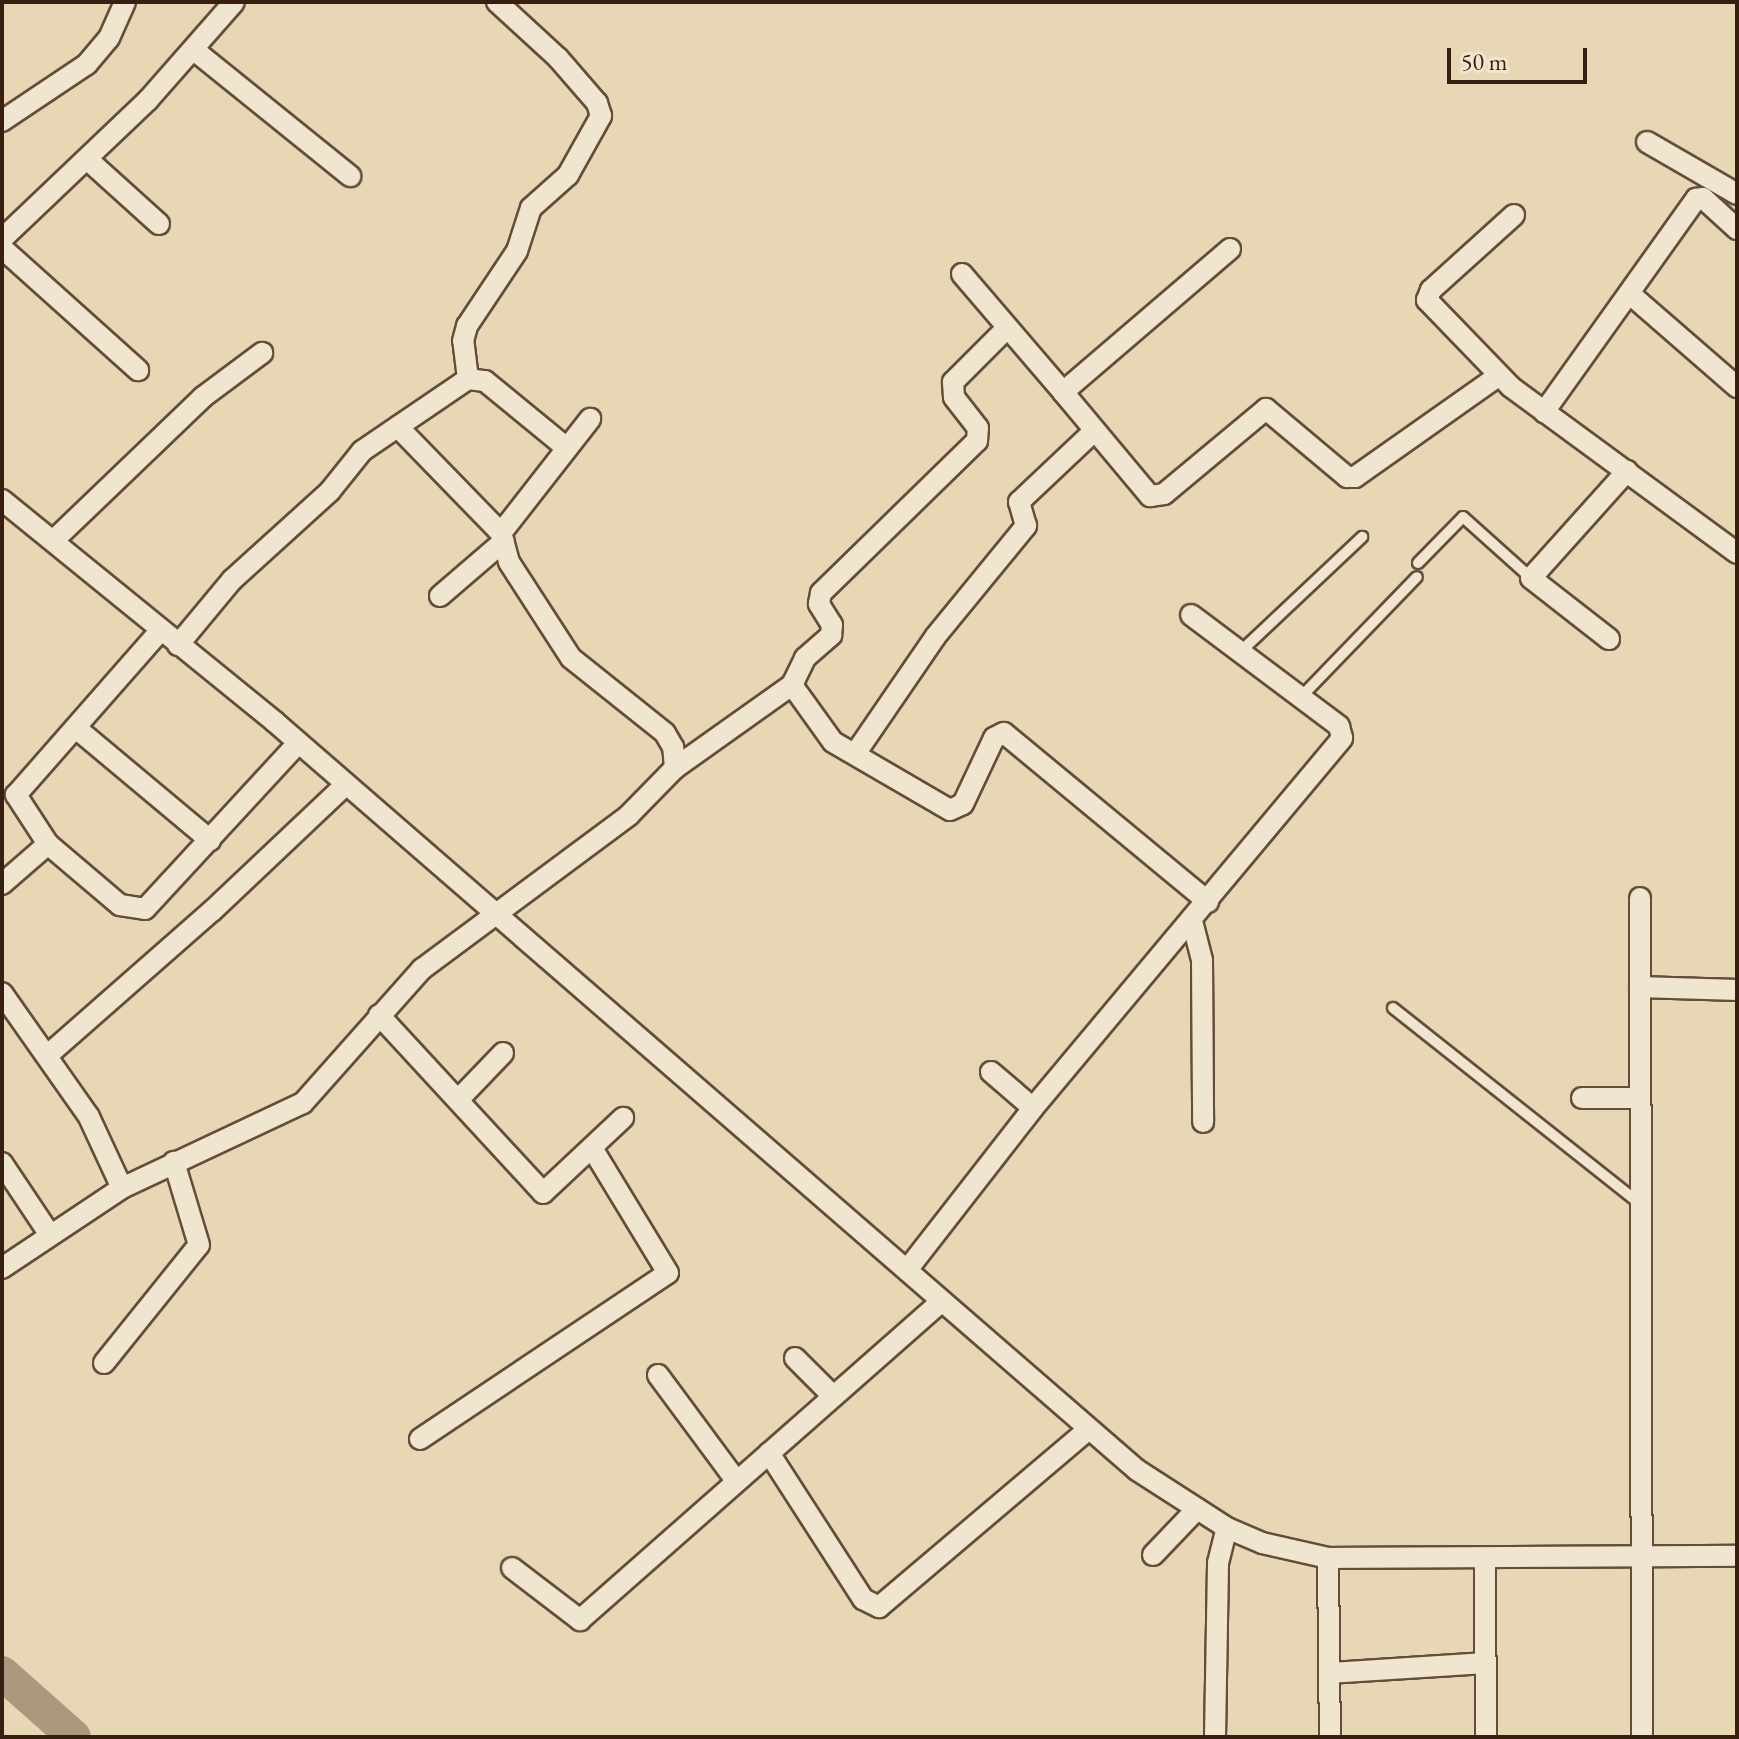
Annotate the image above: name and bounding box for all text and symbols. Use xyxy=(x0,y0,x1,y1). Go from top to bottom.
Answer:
scale bar xyxy=(1451,32,1591,82)
text: 50 m xyxy=(1461,46,1508,77)

